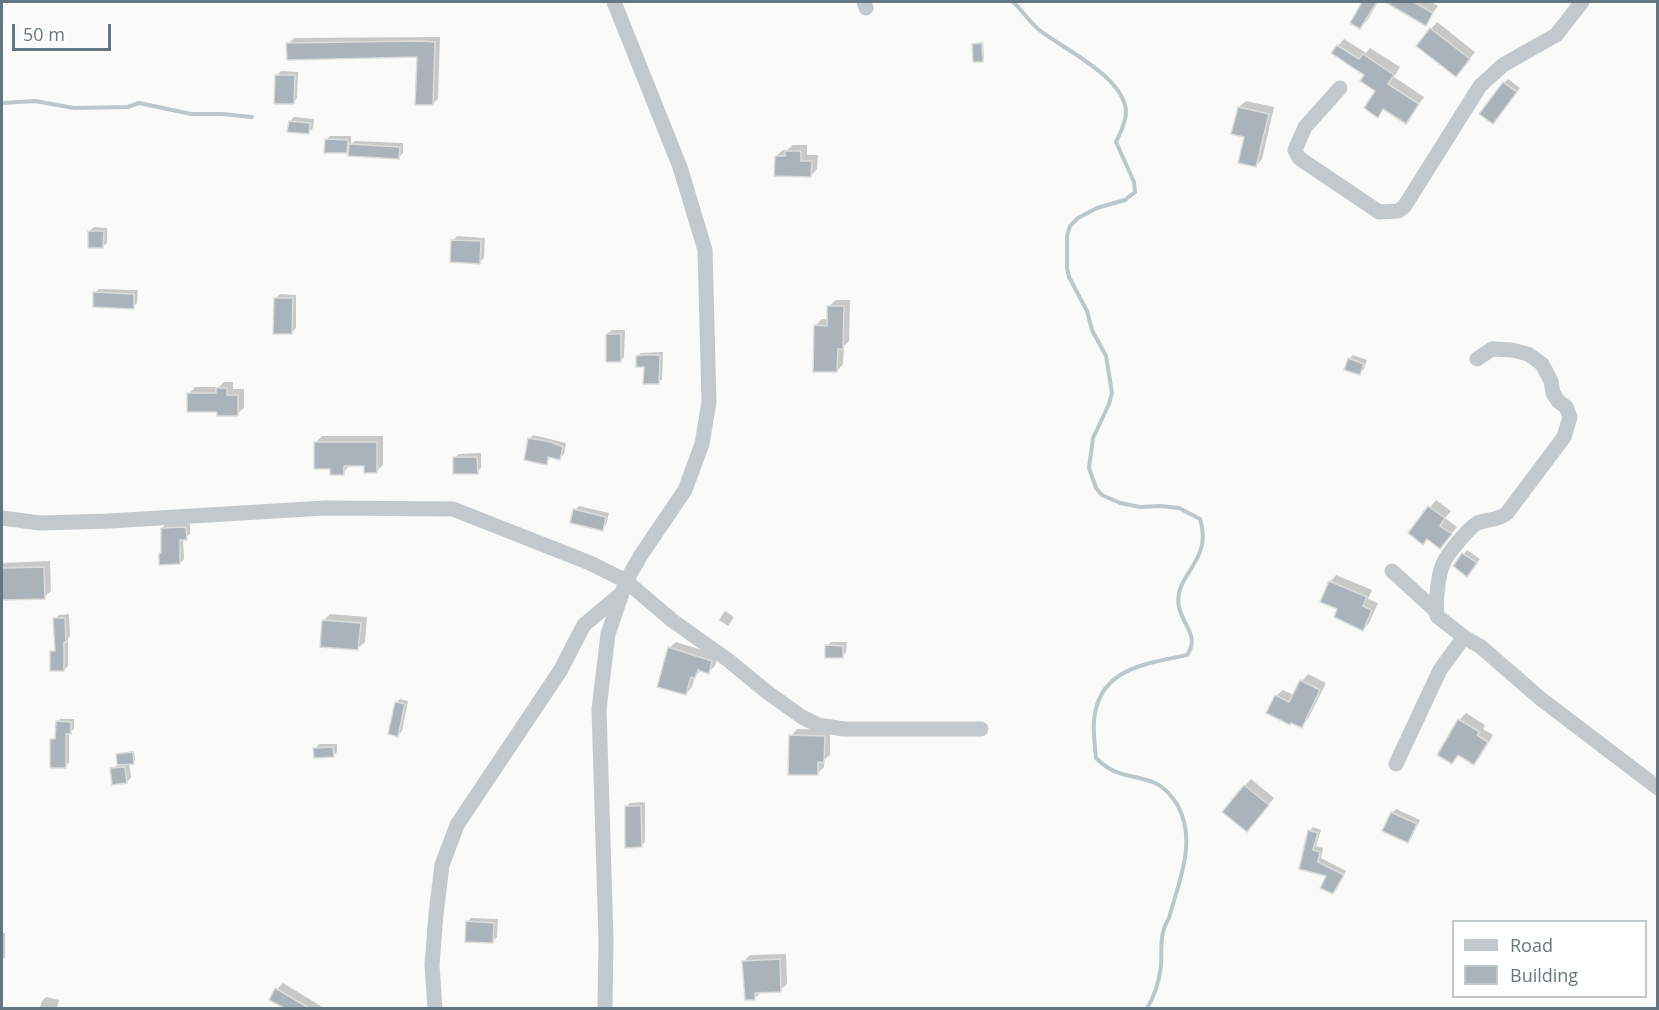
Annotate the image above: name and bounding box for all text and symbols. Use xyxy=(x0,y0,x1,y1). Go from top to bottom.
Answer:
scale bar xyxy=(15,12,114,50)
text: 50 m xyxy=(23,22,65,46)
legend xyxy=(1452,920,1647,998)
text: Road xyxy=(1510,933,1553,957)
text: Building xyxy=(1510,963,1578,987)

